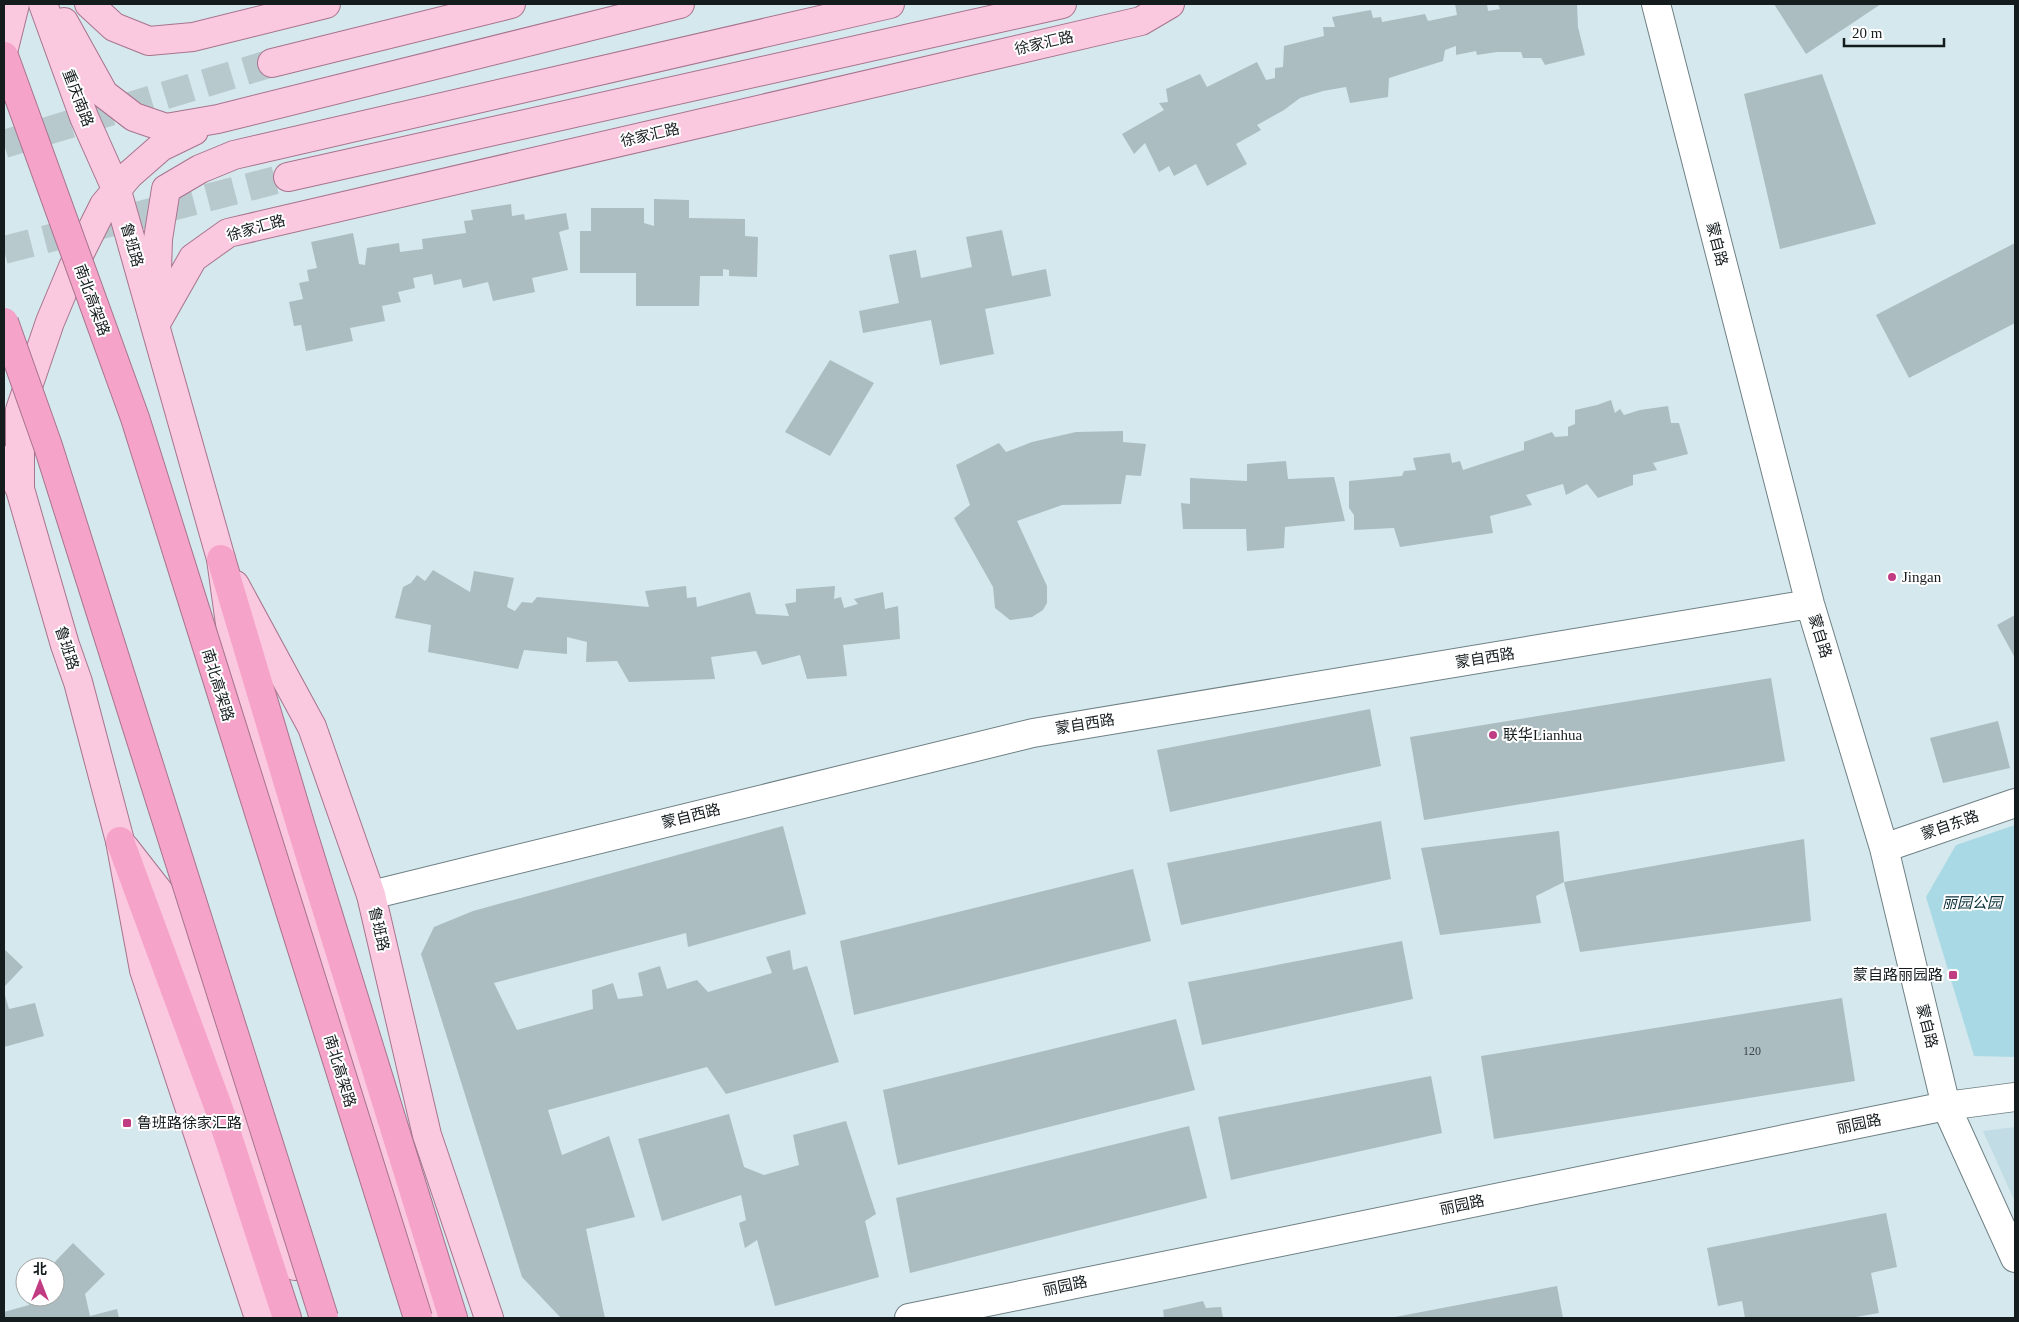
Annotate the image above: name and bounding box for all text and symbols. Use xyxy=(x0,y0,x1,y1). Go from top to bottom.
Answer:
scale bar xyxy=(1844,15,1944,47)
text: 20 m xyxy=(1852,25,1883,41)
street label: 徐家汇路 xyxy=(1013,28,1075,58)
street label: 重庆南路 xyxy=(60,67,96,129)
street label: 徐家汇路 xyxy=(619,120,681,150)
street label: 徐家汇路 xyxy=(225,212,287,244)
street label: 蒙自路 xyxy=(1704,220,1731,268)
street label: 鲁班路 xyxy=(118,221,146,269)
street label: 南北高架路 xyxy=(72,262,113,338)
place label: Jingan xyxy=(1902,569,1942,585)
marker: Jingan xyxy=(1886,571,1898,583)
street label: 蒙自路 xyxy=(1806,612,1835,660)
street label: 鲁班路 xyxy=(52,624,82,672)
street label: 蒙自西路 xyxy=(1454,644,1516,671)
street label: 南北高架路 xyxy=(199,646,238,723)
street label: 蒙自西路 xyxy=(1054,710,1116,737)
place label: 联华Lianhua xyxy=(1503,726,1582,743)
marker: 联华Lianhua xyxy=(1487,729,1499,741)
street label: 蒙自西路 xyxy=(660,800,722,831)
street label: 蒙自东路 xyxy=(1919,807,1981,842)
park label: 丽园公园 xyxy=(1942,895,2004,911)
street label: 鲁班路 xyxy=(366,905,392,953)
place label: 蒙自路丽园路 xyxy=(1853,966,1943,983)
marker: 蒙自路丽园路 xyxy=(1947,969,1959,981)
street label: 蒙自路 xyxy=(1914,1002,1941,1050)
street label: 南北高架路 xyxy=(321,1032,360,1109)
house number: 120 xyxy=(1743,1044,1761,1058)
street label: 丽园路 xyxy=(1835,1111,1883,1137)
place label: 鲁班路徐家汇路 xyxy=(137,1115,242,1131)
marker: 鲁班路徐家汇路 xyxy=(121,1117,133,1129)
street label: 丽园路 xyxy=(1438,1192,1486,1218)
north arrow xyxy=(15,1257,65,1307)
text: 北 xyxy=(33,1262,47,1277)
street label: 丽园路 xyxy=(1041,1273,1089,1299)

